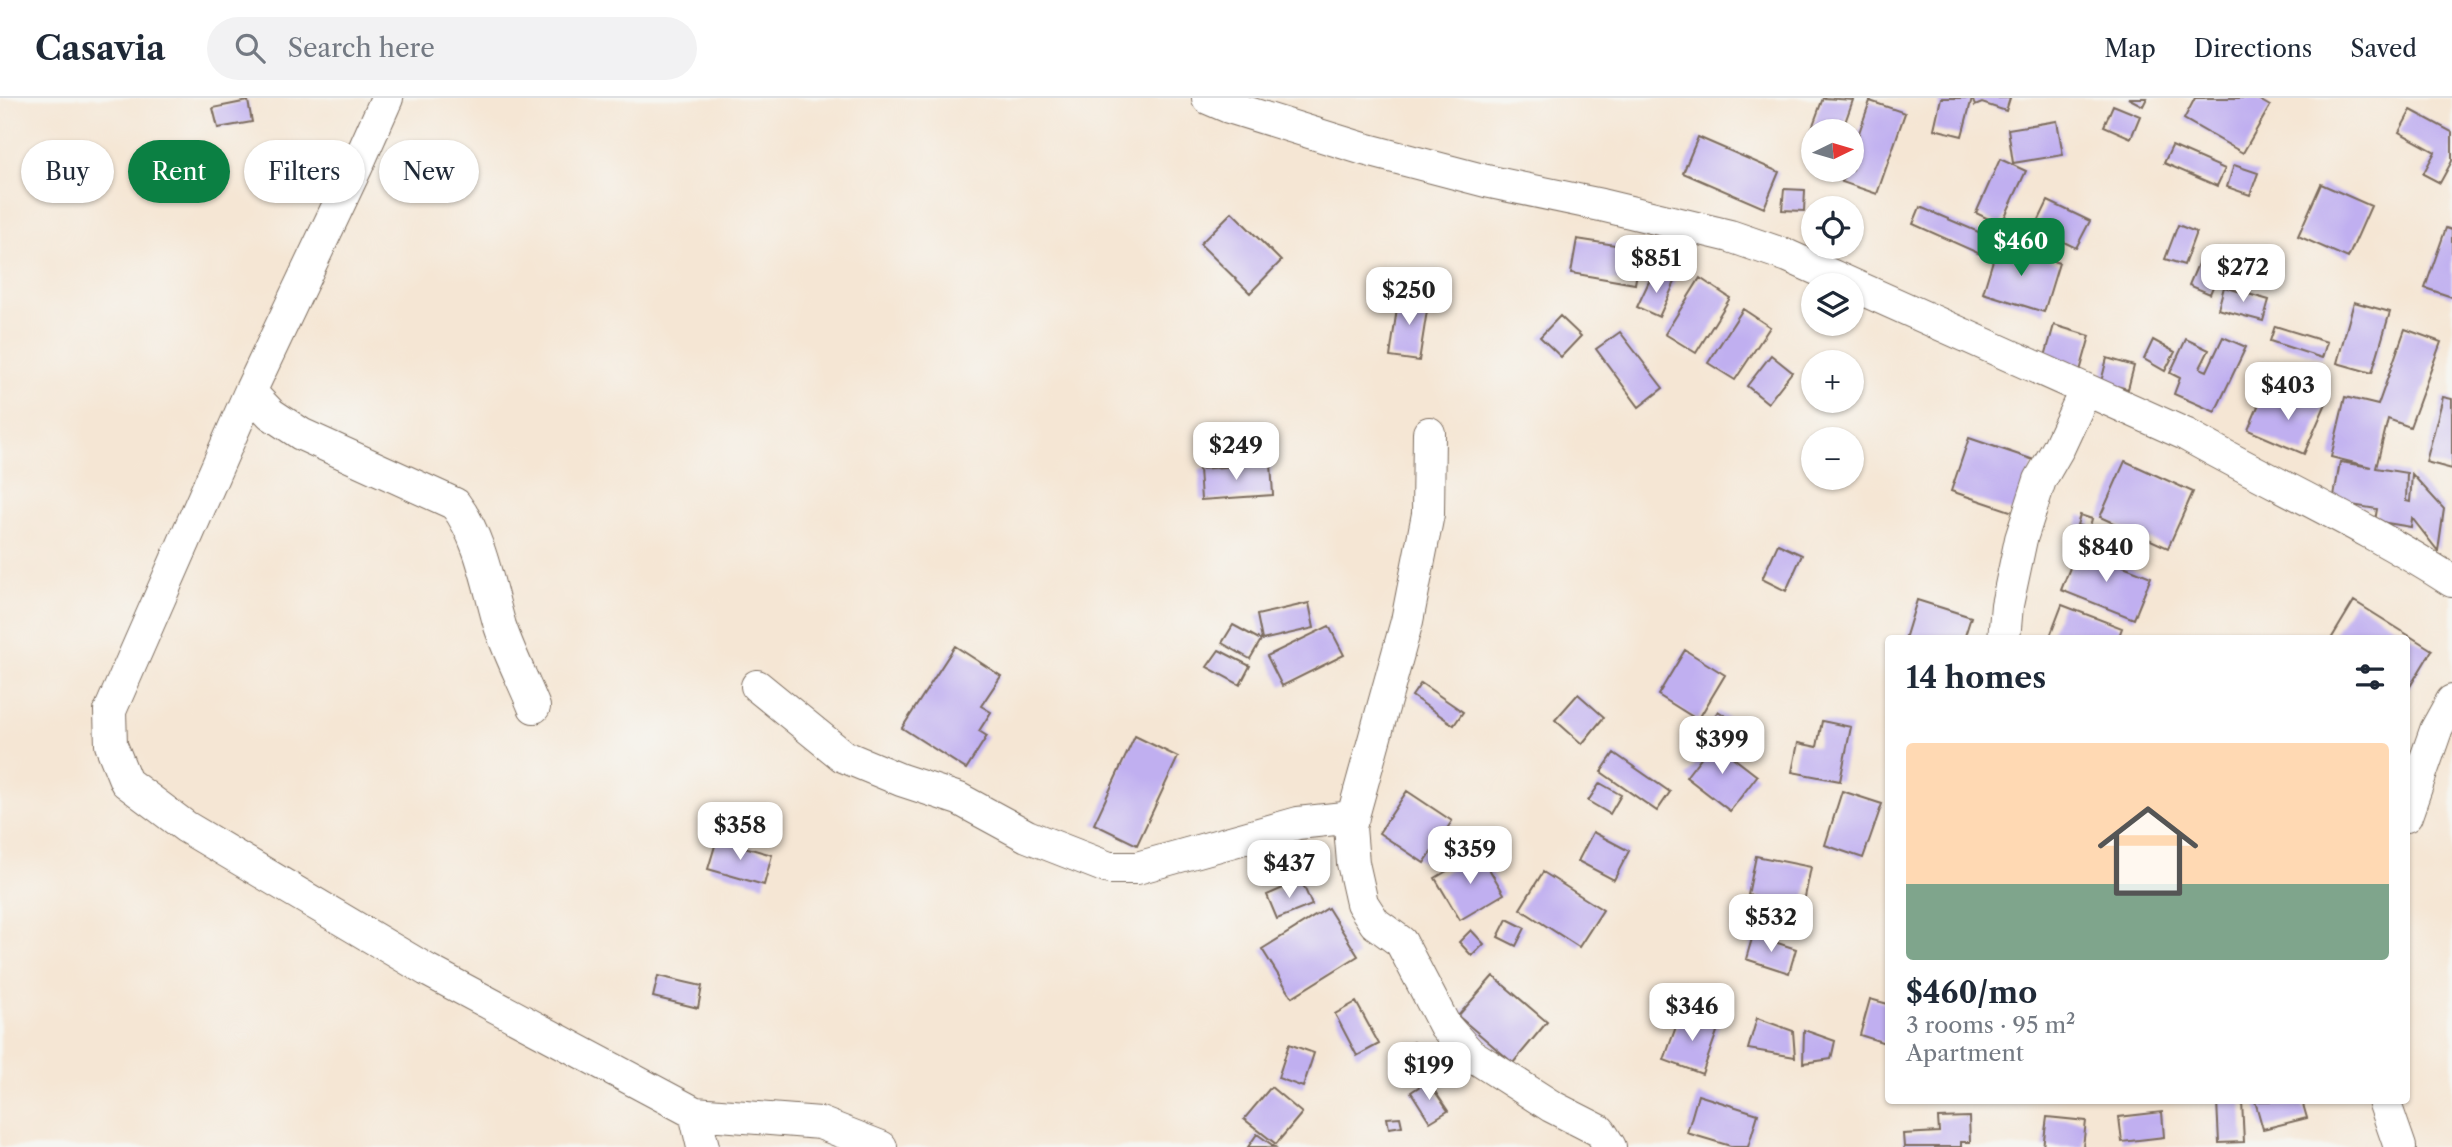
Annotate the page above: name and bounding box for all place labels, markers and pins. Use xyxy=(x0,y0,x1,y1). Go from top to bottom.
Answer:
pin: $460 xyxy=(1980,218,2062,278)
pin: $851 xyxy=(1615,236,1697,295)
pin: $272 xyxy=(2202,244,2284,304)
pin: $250 xyxy=(1368,268,1450,327)
pin: $403 xyxy=(2247,362,2329,422)
pin: $249 xyxy=(1195,422,1277,482)
pin: $840 xyxy=(2065,524,2147,584)
pin: $399 xyxy=(1681,716,1763,776)
pin: $358 xyxy=(699,802,781,862)
pin: $359 xyxy=(1429,826,1511,886)
pin: $437 xyxy=(1248,840,1330,900)
pin: $532 xyxy=(1730,894,1812,954)
pin: $346 xyxy=(1651,984,1733,1043)
pin: $199 xyxy=(1388,1042,1470,1102)

